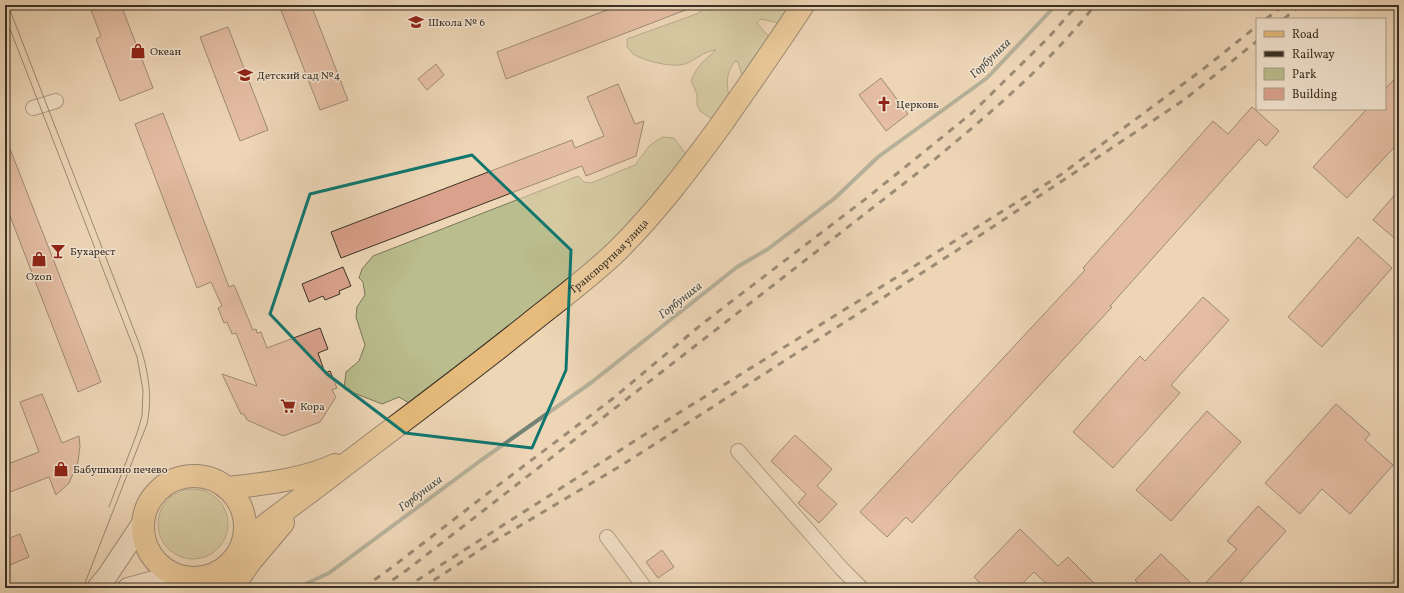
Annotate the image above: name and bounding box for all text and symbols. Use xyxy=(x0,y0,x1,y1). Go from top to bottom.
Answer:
school or university icon: Школа № 6 xyxy=(407,13,425,31)
place label: Школа № 6 xyxy=(428,16,485,31)
legend xyxy=(1256,18,1386,110)
text: Road xyxy=(1292,27,1319,43)
water label: Горбуниха xyxy=(967,35,1015,82)
shop icon: Океан xyxy=(129,42,147,60)
place label: Океан xyxy=(150,45,181,60)
text: Railway xyxy=(1292,47,1335,63)
school or university icon: Детский сад №4 xyxy=(236,66,254,84)
text: Park xyxy=(1292,67,1317,83)
place label: Детский сад №4 xyxy=(257,69,341,84)
text: Building xyxy=(1292,87,1337,103)
church icon: Церковь xyxy=(875,95,893,113)
place label: Церковь xyxy=(896,98,939,113)
street label: Транспортная улица xyxy=(567,216,653,298)
bar icon: Бухарест xyxy=(49,242,67,260)
place label: Бухарест xyxy=(70,245,116,260)
shop icon: Ozon xyxy=(30,250,48,268)
place label: Ozon xyxy=(26,270,52,285)
water label: Горбуниха xyxy=(655,278,706,323)
supermarket icon: Кора xyxy=(279,397,297,415)
place label: Кора xyxy=(300,400,325,415)
shop icon: Бабушкино печево xyxy=(52,460,70,478)
place label: Бабушкино печево xyxy=(73,463,168,478)
water label: Горбуниха xyxy=(395,472,446,516)

